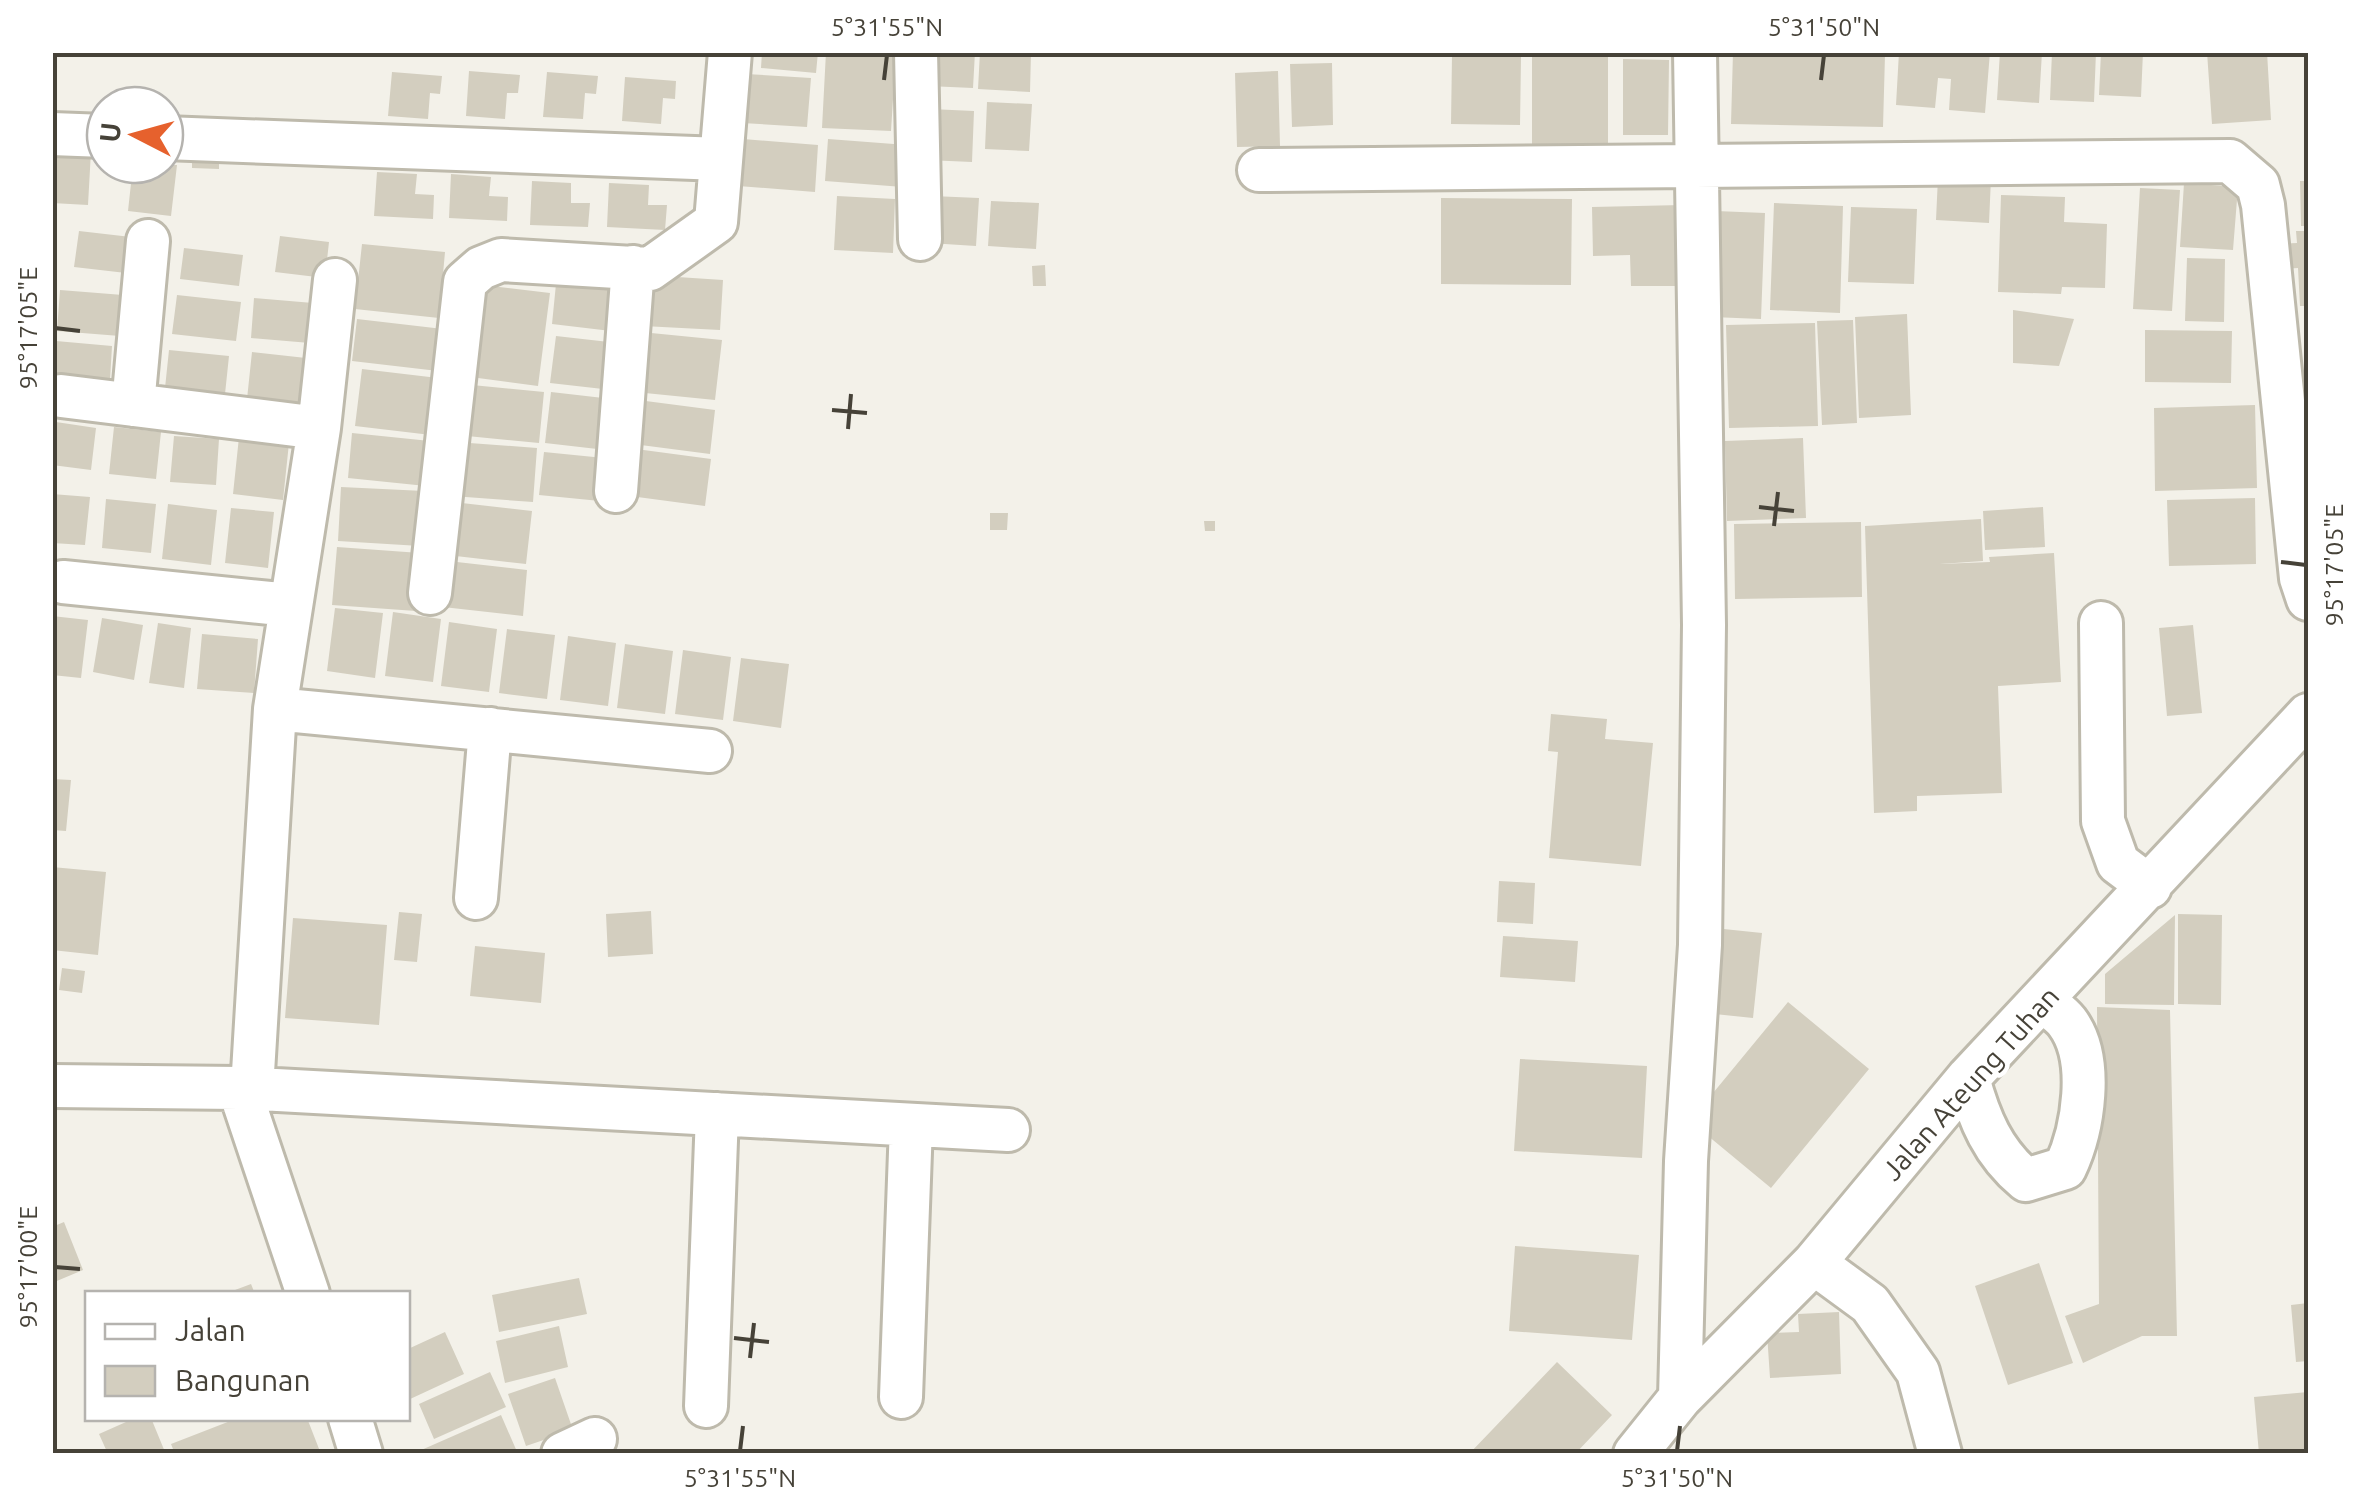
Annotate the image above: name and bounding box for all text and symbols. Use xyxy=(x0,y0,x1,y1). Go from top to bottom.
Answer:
text: 5°31'55"N xyxy=(831,13,943,41)
text: 5°31'50"N xyxy=(1768,13,1880,41)
north arrow xyxy=(85,85,185,185)
text: U xyxy=(93,121,126,144)
text: 95°17'05"E xyxy=(14,267,42,389)
text: 95°17'05"E xyxy=(2320,504,2348,626)
street label: Jalan Ateung Tuhan xyxy=(1875,980,2065,1186)
text: 95°17'00"E xyxy=(14,1206,42,1328)
legend xyxy=(85,1291,410,1421)
text: Jalan xyxy=(175,1313,246,1347)
text: Bangunan xyxy=(175,1363,311,1397)
text: 5°31'55"N xyxy=(684,1464,796,1492)
text: 5°31'50"N xyxy=(1621,1464,1733,1492)

